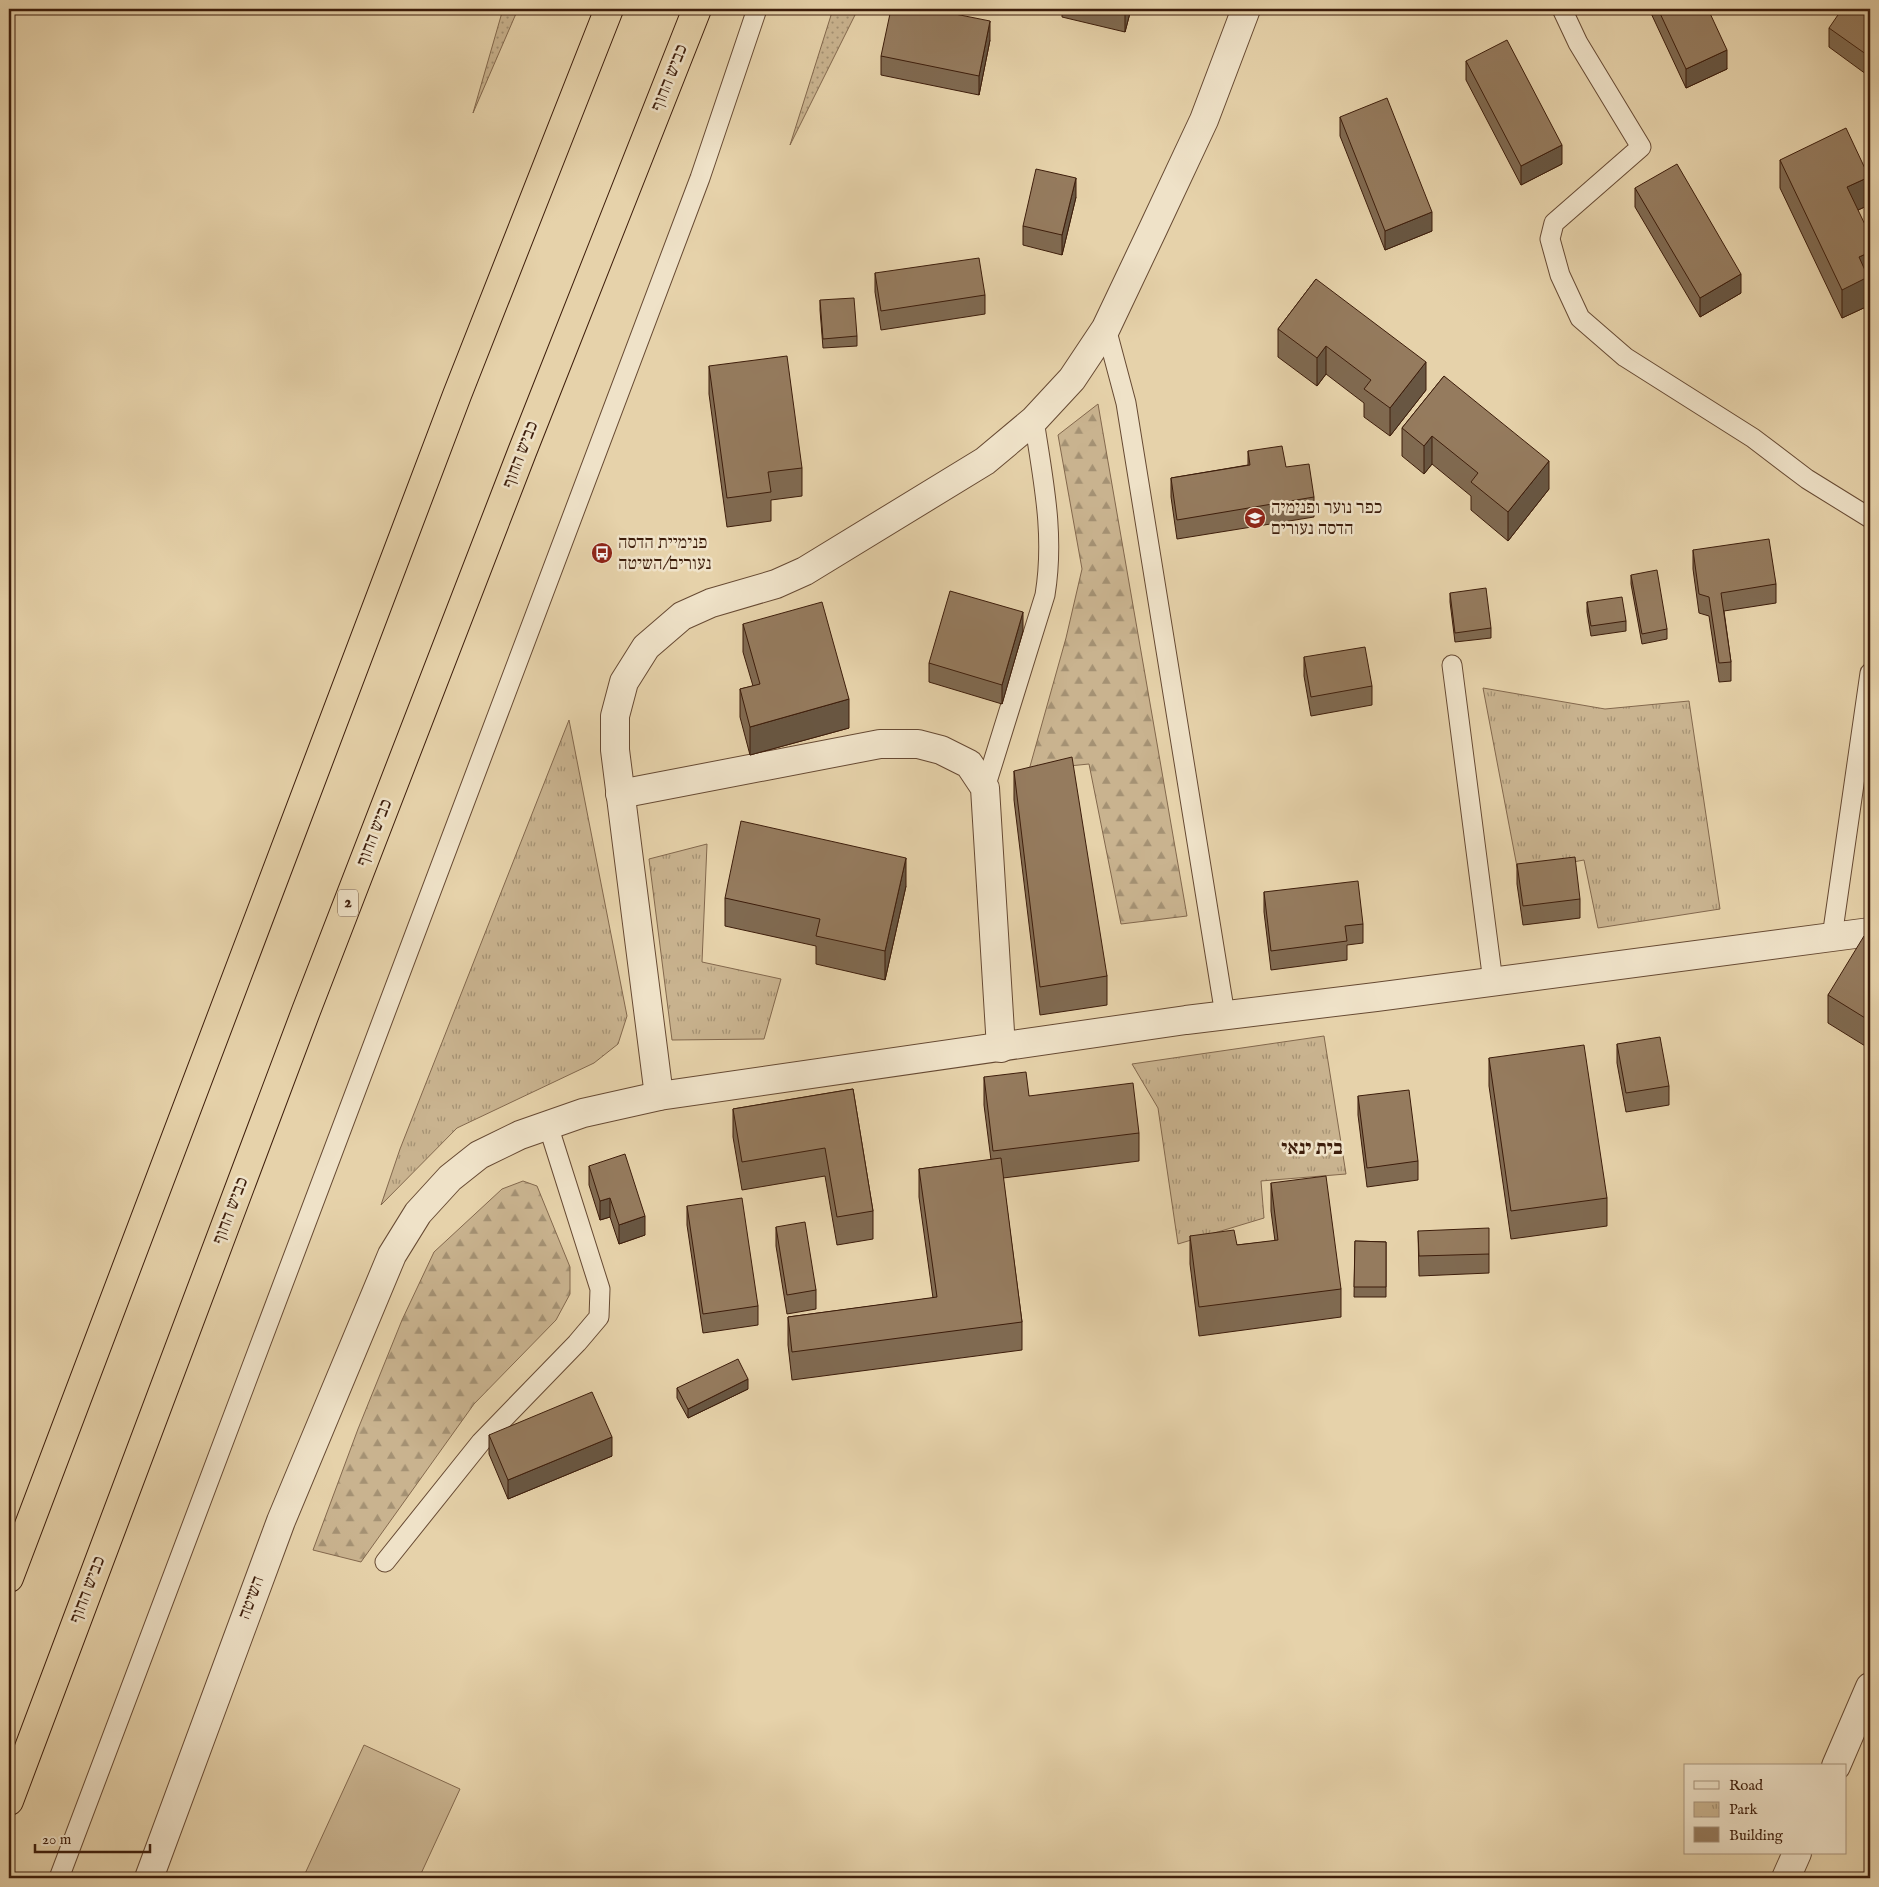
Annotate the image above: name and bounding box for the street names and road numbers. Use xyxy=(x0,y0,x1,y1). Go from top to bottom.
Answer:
street label: כביש החוף xyxy=(646,41,694,115)
street label: כביש החוף xyxy=(498,418,544,492)
street label: כביש החוף xyxy=(352,796,398,870)
road number: 2 xyxy=(338,890,358,916)
street label: כביש החוף xyxy=(208,1174,254,1248)
street label: כביש החוף xyxy=(65,1553,111,1627)
street label: השיטה xyxy=(234,1573,270,1623)

